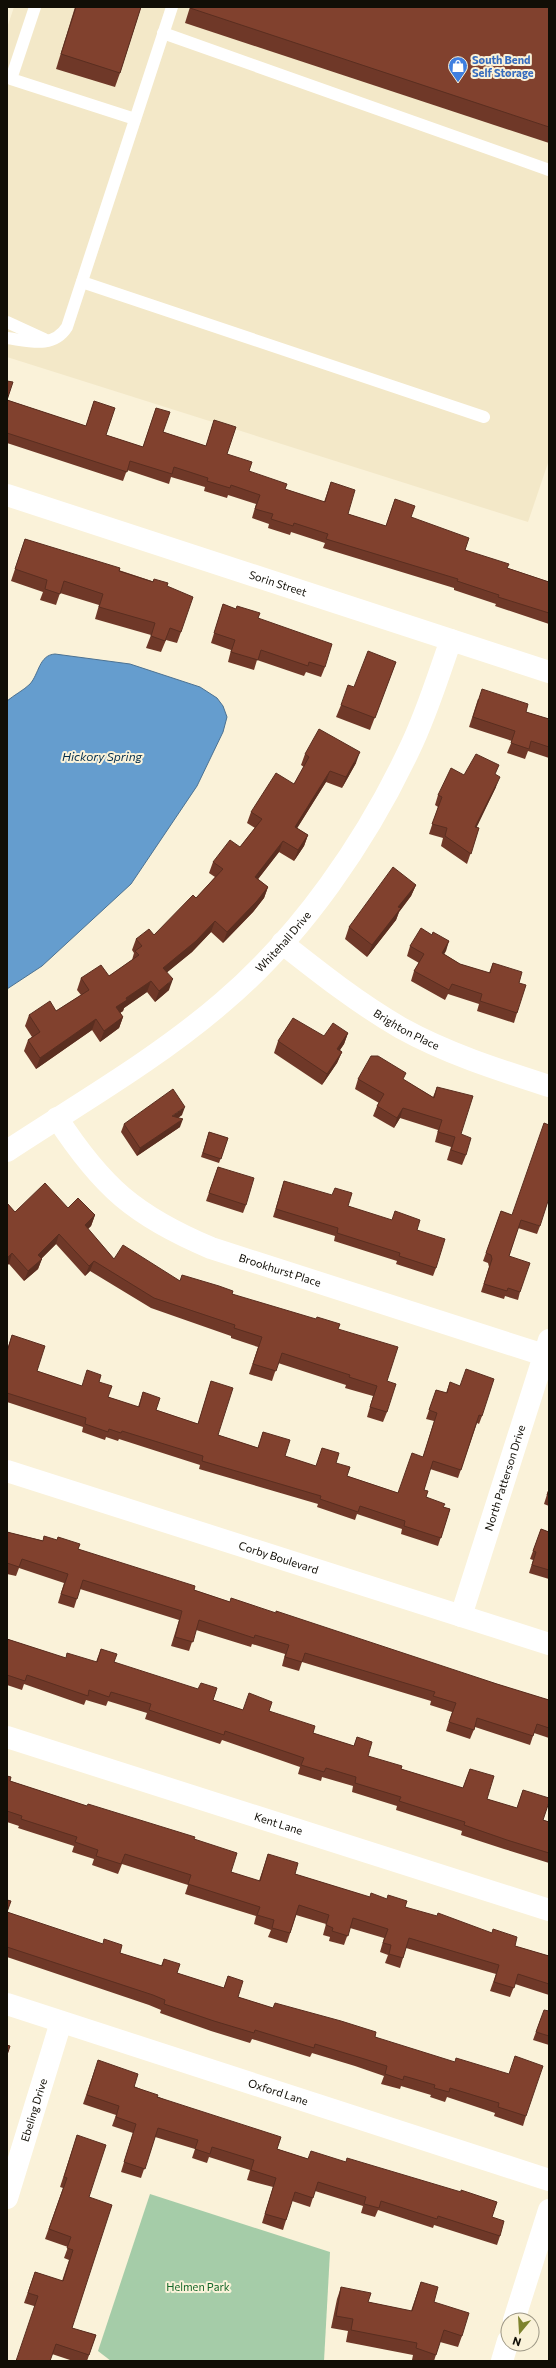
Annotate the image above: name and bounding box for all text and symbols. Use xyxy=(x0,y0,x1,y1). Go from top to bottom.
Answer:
place label: South Bend Self Storage xyxy=(472,53,534,79)
shop icon: South Bend Self Storage xyxy=(447,55,469,83)
street label: Sorin Street xyxy=(248,568,309,599)
water label: Hickory Spring xyxy=(62,749,143,763)
street label: Whitehall Drive xyxy=(252,908,313,974)
street label: Brighton Place xyxy=(372,1006,442,1052)
street label: Brookhurst Place xyxy=(237,1250,323,1289)
street label: North Patterson Drive xyxy=(482,1423,528,1532)
street label: Corby Boulevard xyxy=(237,1538,320,1576)
street label: Kent Lane xyxy=(253,1809,305,1837)
street label: Oxford Lane xyxy=(247,2076,310,2107)
street label: Ebeling Drive xyxy=(18,2077,49,2143)
park label: Helmen Park xyxy=(166,2280,230,2293)
north arrow xyxy=(500,2312,540,2352)
text: N xyxy=(511,2335,523,2349)

